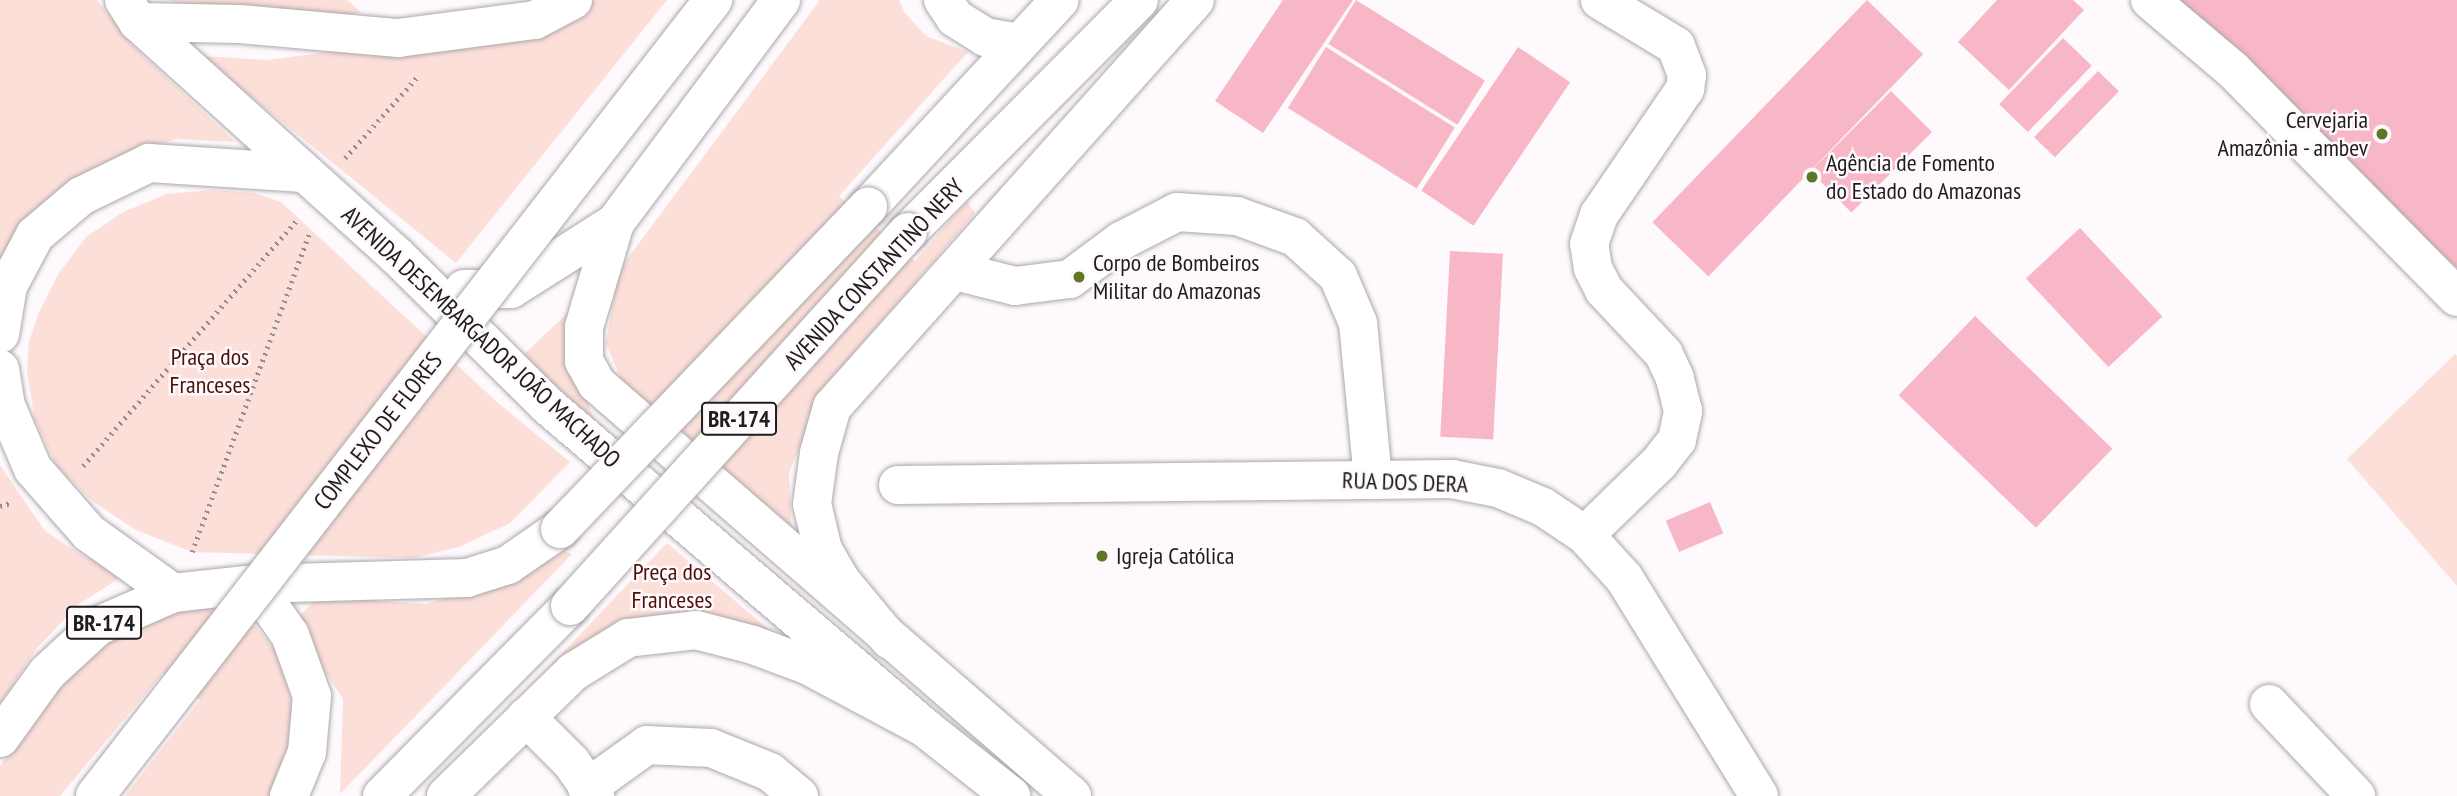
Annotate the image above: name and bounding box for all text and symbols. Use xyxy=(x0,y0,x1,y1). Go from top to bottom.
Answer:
place label: Cervejaria Amazônia - ambev xyxy=(2216,106,2368,162)
marker: Cervejaria Amazônia - ambev xyxy=(2374,126,2390,142)
place label: Agência de Fomento do Estado do Amazonas xyxy=(1826,149,2022,205)
marker: Agência de Fomento do Estado do Amazonas xyxy=(1804,169,1820,185)
street label: AVENIDA CONSTANTINO NERY xyxy=(778,172,970,376)
street label: AVENIDA DESEMBARGADOR JOÃO MACHADO xyxy=(335,200,627,474)
place label: Corpo de Bombeiros Militar do Amazonas xyxy=(1093,249,1262,305)
marker: Corpo de Bombeiros Militar do Amazonas xyxy=(1071,269,1087,285)
park label: Praça dos Franceses xyxy=(170,343,250,399)
street label: COMPLEXO DE FLORES xyxy=(308,347,448,515)
road number: BR-174 xyxy=(700,400,778,438)
street label: RUA DOS DERA xyxy=(1341,465,1469,499)
place label: Igreja Católica xyxy=(1116,542,1234,570)
marker: Igreja Católica xyxy=(1094,548,1110,564)
park label: Preça dos Franceses xyxy=(632,558,712,614)
road number: BR-174 xyxy=(66,604,142,642)

